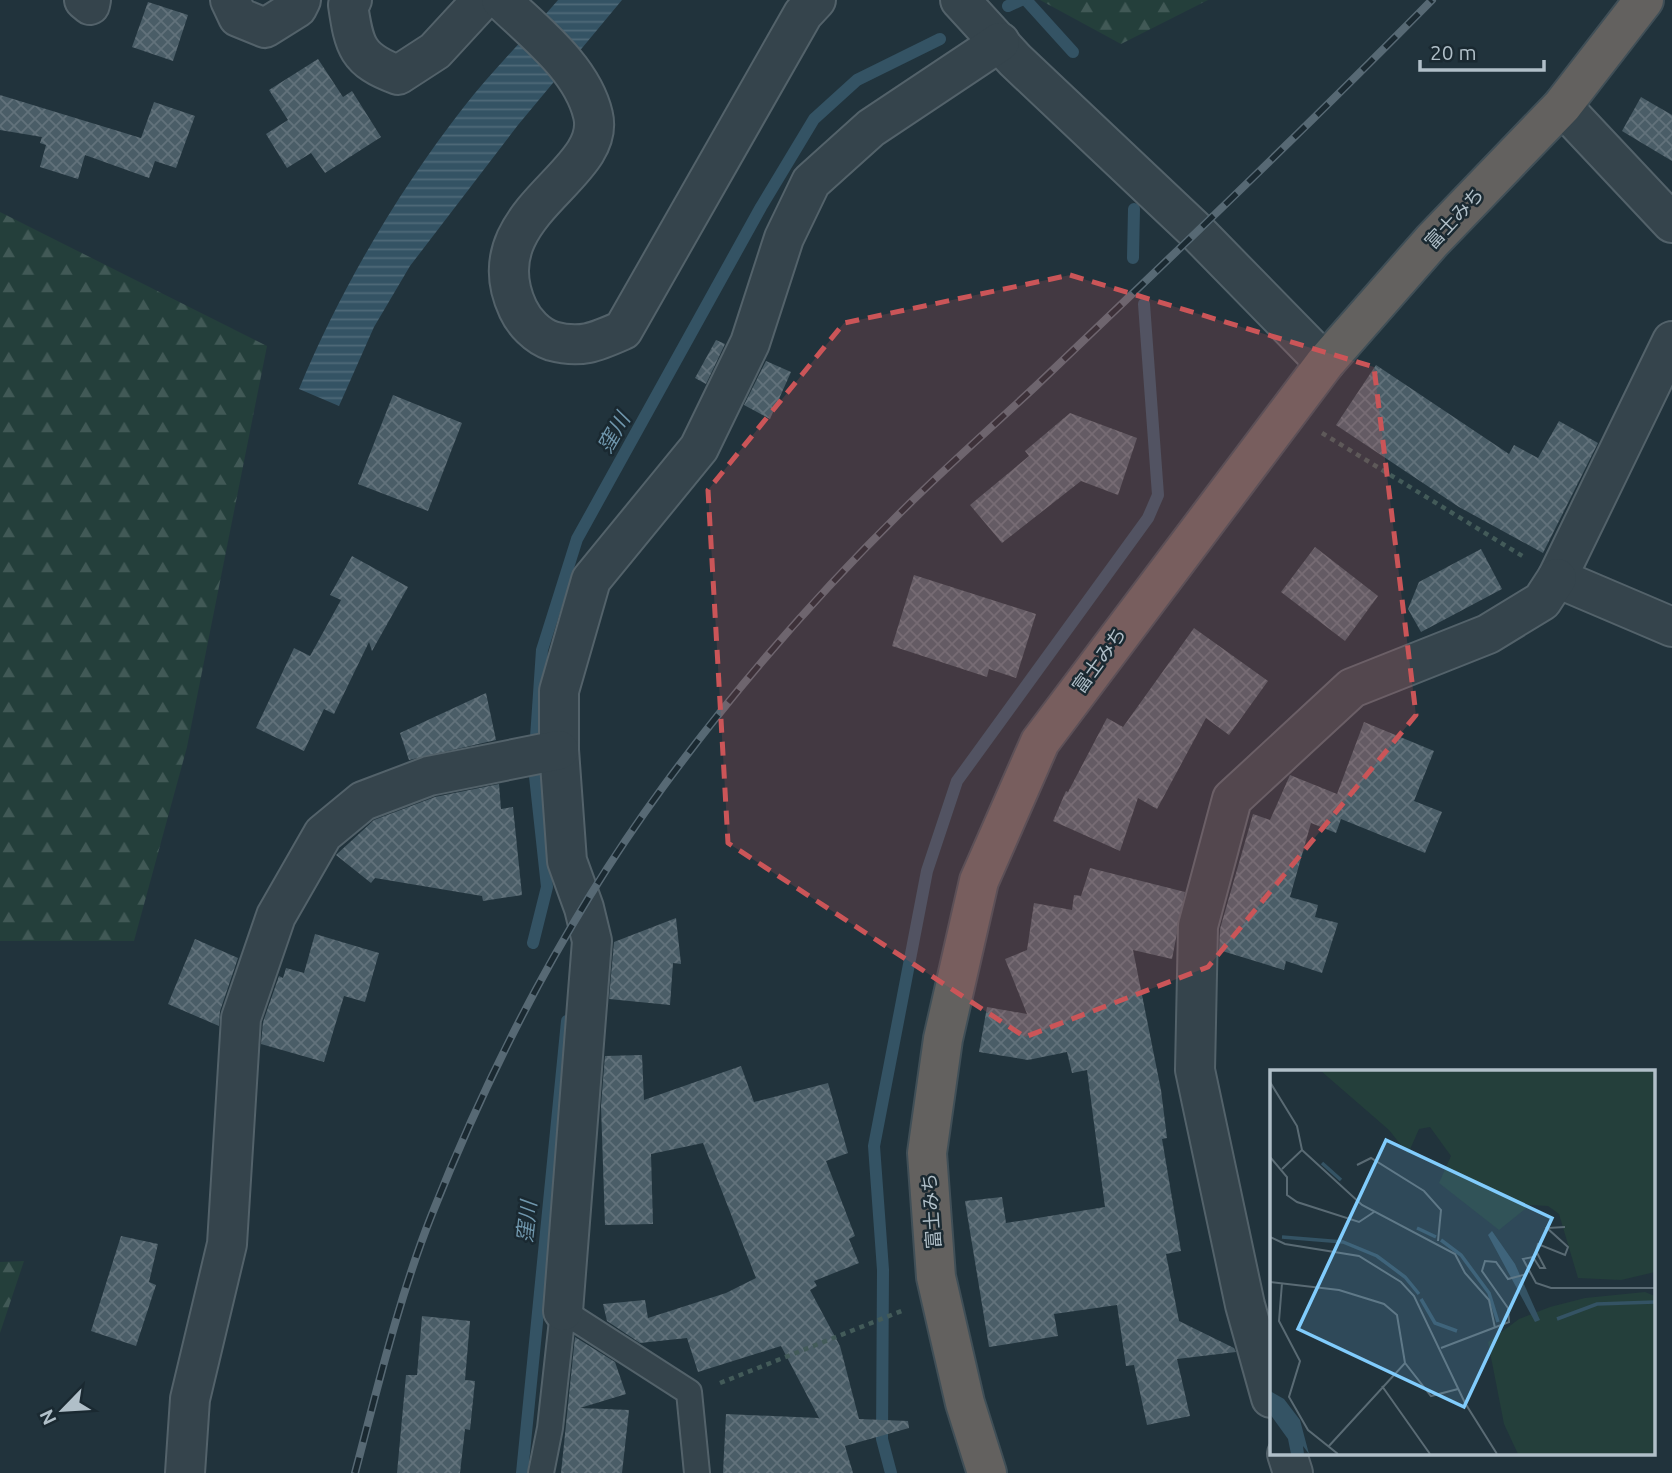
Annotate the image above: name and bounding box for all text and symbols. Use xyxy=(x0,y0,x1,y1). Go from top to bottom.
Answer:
scale bar xyxy=(1420,28,1544,72)
text: 20 m xyxy=(1430,40,1477,64)
street label: 富士みち xyxy=(1420,183,1488,253)
water label: 窪川 xyxy=(592,407,635,457)
street label: 富士みち xyxy=(1068,623,1130,697)
inset map xyxy=(1270,1070,1654,1456)
street label: 富士みち xyxy=(917,1172,945,1250)
water label: 窪川 xyxy=(512,1198,540,1244)
north arrow xyxy=(28,1375,98,1445)
text: N xyxy=(35,1406,61,1428)

